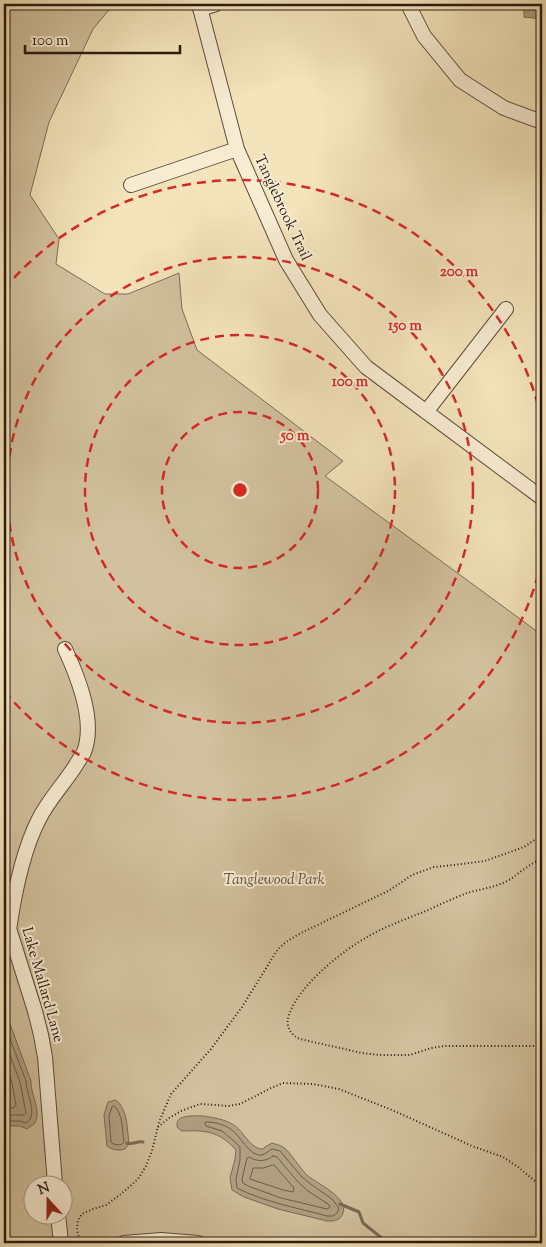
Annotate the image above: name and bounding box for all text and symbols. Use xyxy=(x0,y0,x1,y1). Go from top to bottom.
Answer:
scale bar xyxy=(25,22,180,54)
text: 100 m xyxy=(32,31,69,52)
street label: Tanglebrook Trail xyxy=(248,152,316,264)
text: 200 m xyxy=(440,262,479,283)
text: 150 m xyxy=(388,316,422,337)
text: 100 m xyxy=(332,372,369,393)
text: 50 m xyxy=(280,426,310,447)
centre of rings xyxy=(231,481,249,499)
park label: Tanglewood Park xyxy=(224,870,325,891)
street label: Lake Mallard Lane xyxy=(16,925,68,1045)
north arrow xyxy=(22,1174,72,1224)
text: N xyxy=(35,1178,53,1201)

